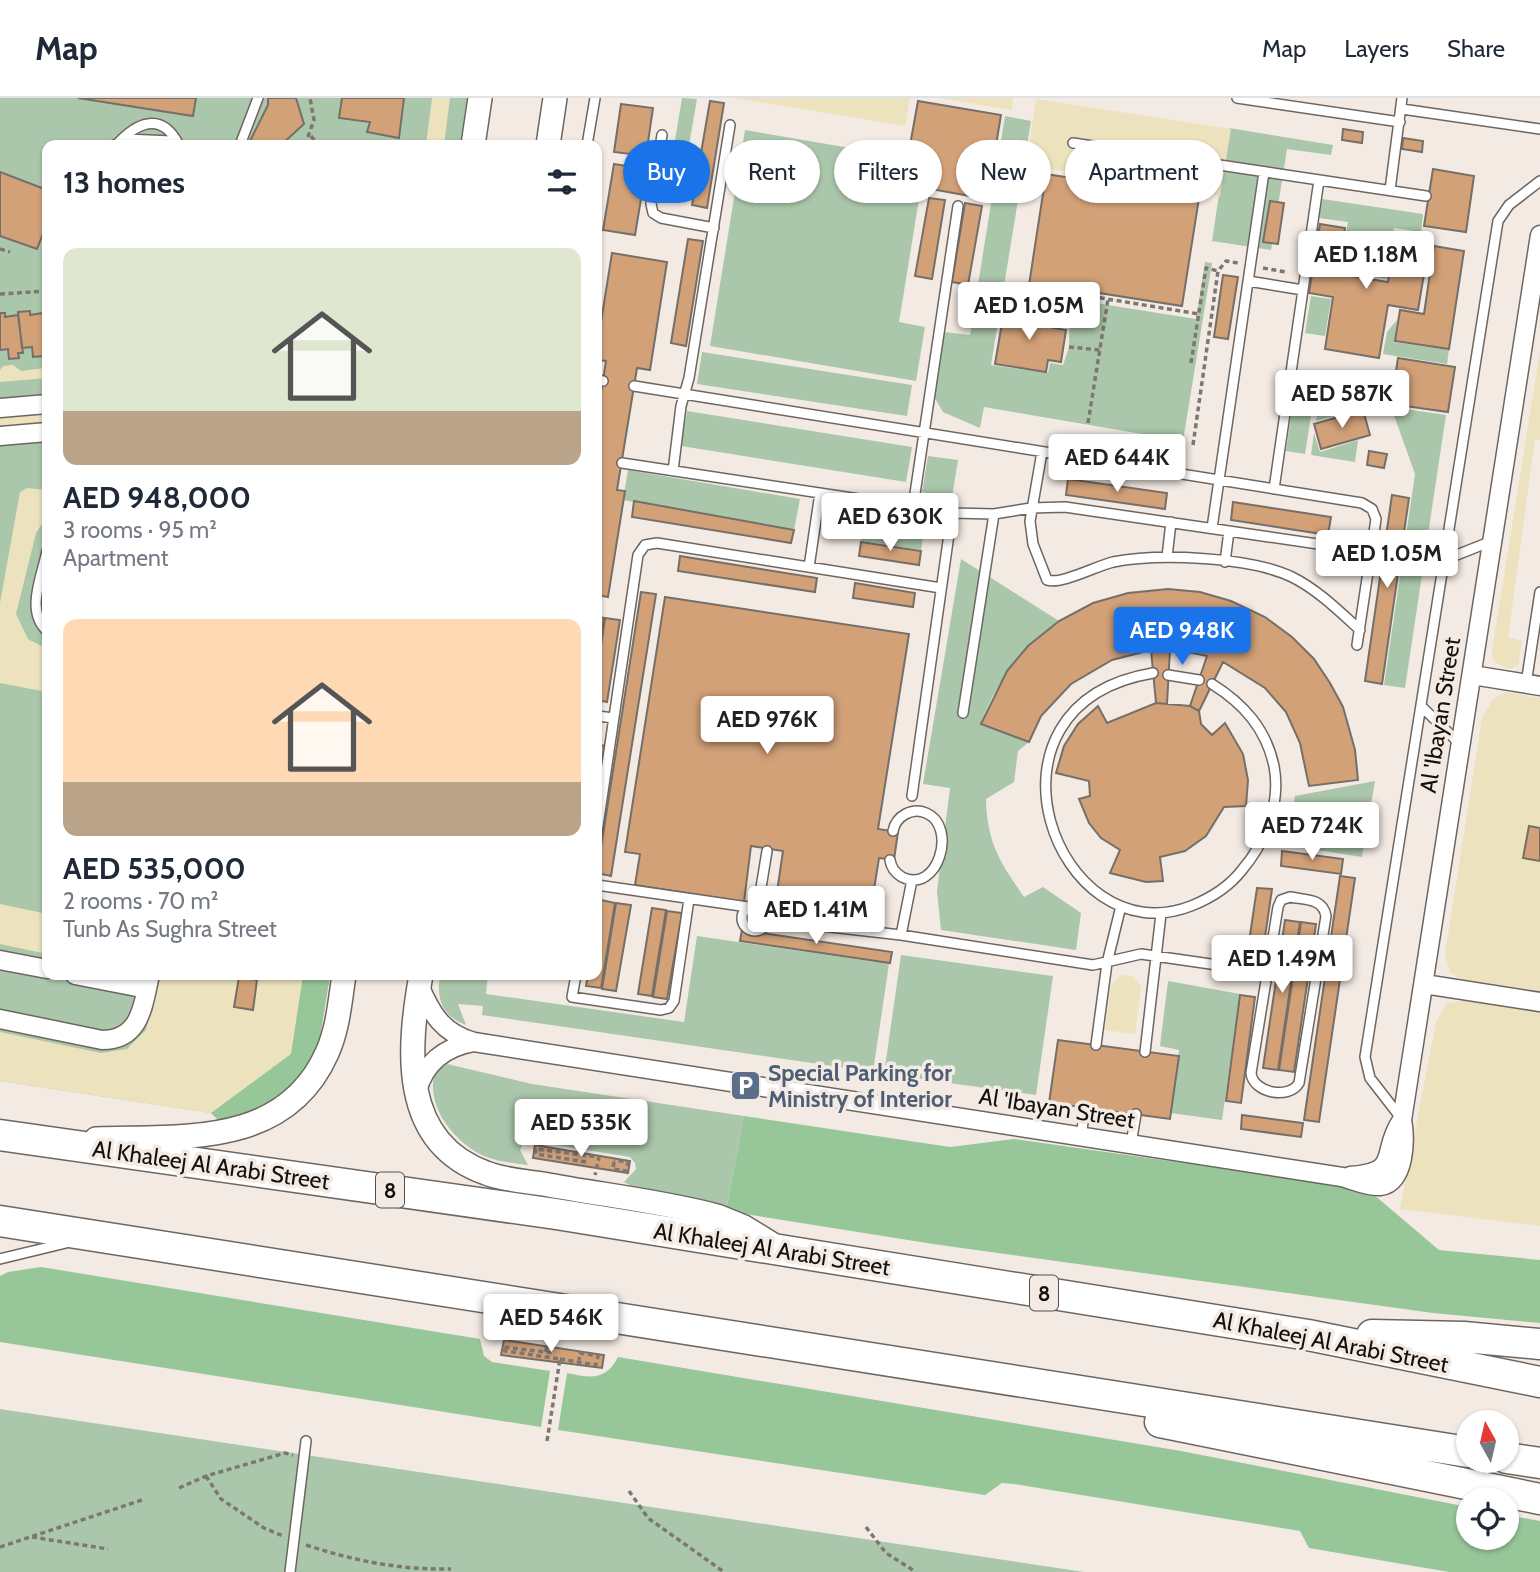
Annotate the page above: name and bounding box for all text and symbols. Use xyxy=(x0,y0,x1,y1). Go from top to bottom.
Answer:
text: Map xyxy=(35,28,98,68)
text: Map xyxy=(1262,34,1306,63)
text: Layers xyxy=(1344,34,1409,63)
text: Share xyxy=(1447,34,1505,63)
chip: Buy xyxy=(623,140,710,203)
chip: Rent xyxy=(724,140,820,203)
chip: Filters xyxy=(834,140,942,203)
chip: New xyxy=(956,140,1051,203)
chip: Apartment xyxy=(1065,140,1223,203)
icon: filters xyxy=(543,163,581,201)
text: 13 homes xyxy=(63,164,185,201)
pin: AED 1.18M xyxy=(1286,232,1446,291)
text: AED 1.18M xyxy=(1314,240,1418,268)
pin: AED 1.05M xyxy=(949,282,1109,342)
text: AED 1.05M xyxy=(974,291,1084,319)
icon: home xyxy=(259,293,385,419)
pin: AED 587K xyxy=(1270,370,1414,430)
text: AED 587K xyxy=(1291,379,1393,407)
pin: AED 644K xyxy=(1045,434,1189,494)
text: AED 644K xyxy=(1064,443,1170,471)
text: AED 948,000 xyxy=(63,479,251,516)
pin: AED 630K xyxy=(818,494,962,553)
text: AED 630K xyxy=(837,502,943,530)
text: 3 rooms · 95 m² xyxy=(63,516,217,544)
pin: AED 1.05M xyxy=(1307,531,1467,590)
text: AED 1.05M xyxy=(1332,539,1442,567)
text: Apartment xyxy=(63,544,168,572)
pin: AED 948K xyxy=(1110,608,1254,667)
text: AED 948K xyxy=(1130,616,1234,644)
street label: Al 'Ibayan Street xyxy=(1414,635,1466,795)
icon: home xyxy=(259,664,385,790)
pin: AED 976K xyxy=(695,696,839,756)
text: AED 976K xyxy=(717,705,817,733)
pin: AED 724K xyxy=(1240,802,1384,862)
text: AED 724K xyxy=(1261,811,1363,839)
text: AED 535,000 xyxy=(63,850,246,887)
pin: AED 1.41M xyxy=(736,886,896,946)
text: 2 rooms · 70 m² xyxy=(63,887,218,915)
text: AED 1.41M xyxy=(764,895,868,923)
text: Tunb As Sughra Street xyxy=(63,915,277,943)
pin: AED 1.49M xyxy=(1202,936,1362,995)
text: AED 1.49M xyxy=(1228,944,1336,972)
place label: Special Parking for Ministry of Interior xyxy=(768,1059,952,1113)
parking icon: Special Parking for Ministry of Interior xyxy=(728,1069,762,1103)
street label: Al 'Ibayan Street xyxy=(977,1082,1137,1134)
pin: AED 535K xyxy=(509,1100,653,1159)
text: AED 535K xyxy=(531,1108,631,1136)
street label: Al Khaleej Al Arabi Street xyxy=(91,1135,331,1196)
road number: 8 xyxy=(376,1172,404,1208)
street label: Al Khaleej Al Arabi Street xyxy=(652,1216,892,1282)
road number: 8 xyxy=(1030,1276,1058,1310)
pin: AED 546K xyxy=(479,1294,623,1354)
text: AED 546K xyxy=(499,1303,603,1331)
street label: Al Khaleej Al Arabi Street xyxy=(1211,1305,1451,1379)
north arrow xyxy=(1456,1410,1519,1474)
map controls xyxy=(1456,1410,1519,1550)
button: locate xyxy=(1456,1487,1519,1550)

